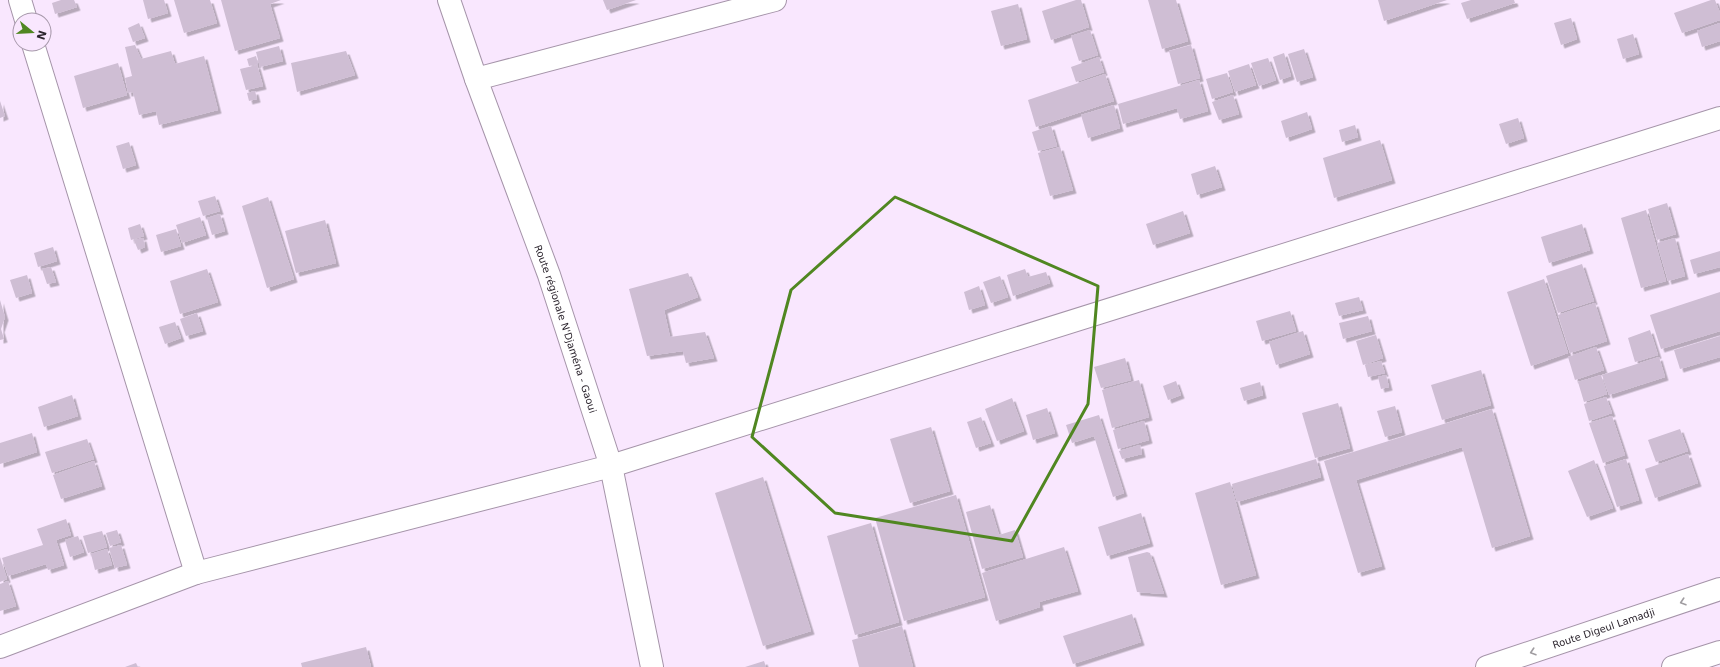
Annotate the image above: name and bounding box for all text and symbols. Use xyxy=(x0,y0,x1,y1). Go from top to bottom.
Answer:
north arrow xyxy=(12,12,52,52)
text: N xyxy=(33,29,49,41)
street label: Route régionale N'Djaména - Gaoui xyxy=(533,243,599,414)
one-way arrow xyxy=(1680,597,1687,605)
street label: Route Digeul Lamadji xyxy=(1551,606,1656,650)
one-way arrow xyxy=(1530,647,1537,655)

